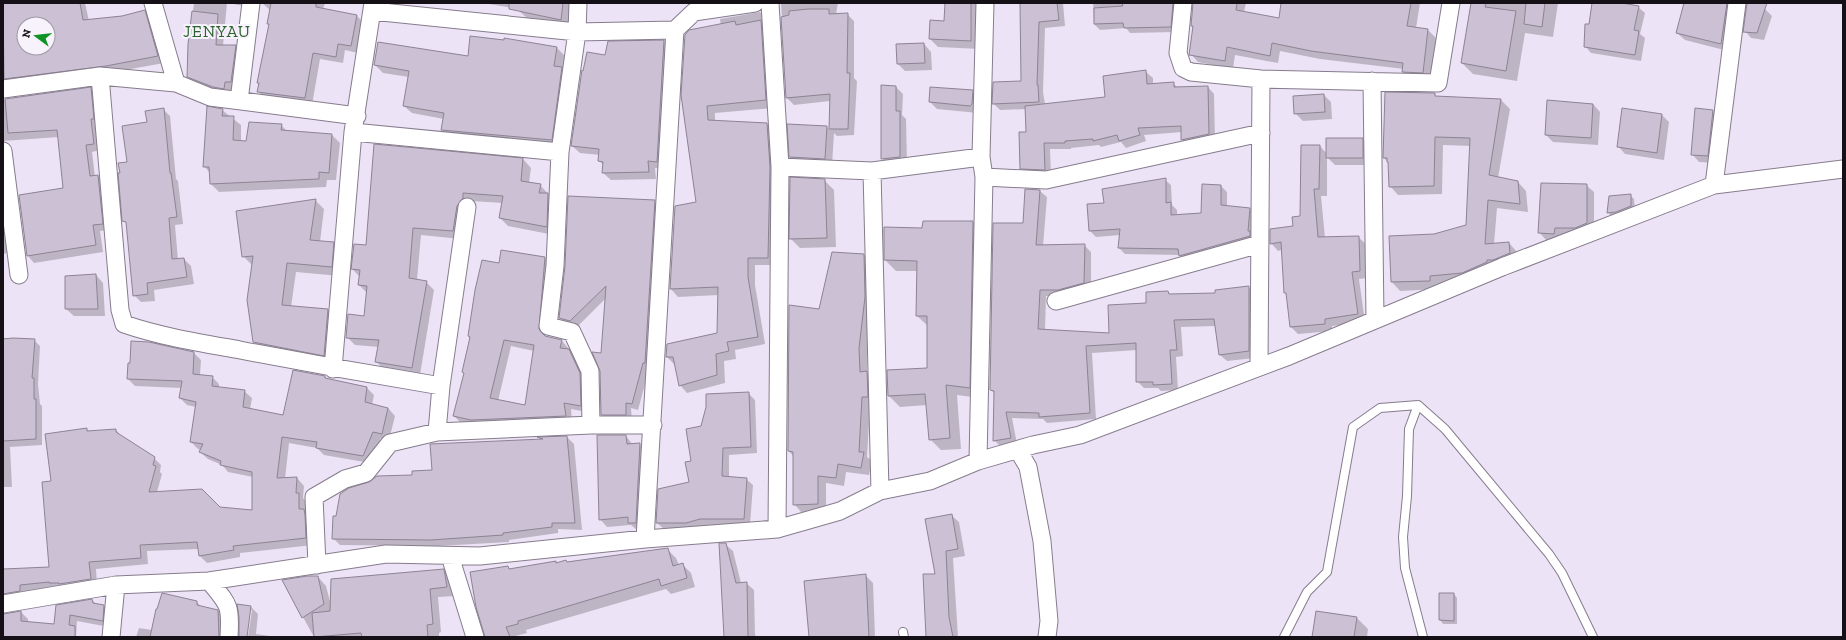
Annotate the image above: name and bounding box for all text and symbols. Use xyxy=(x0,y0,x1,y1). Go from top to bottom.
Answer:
north arrow xyxy=(16,16,56,56)
district label: JENYAU xyxy=(183,21,251,41)
text: N xyxy=(19,27,34,39)

